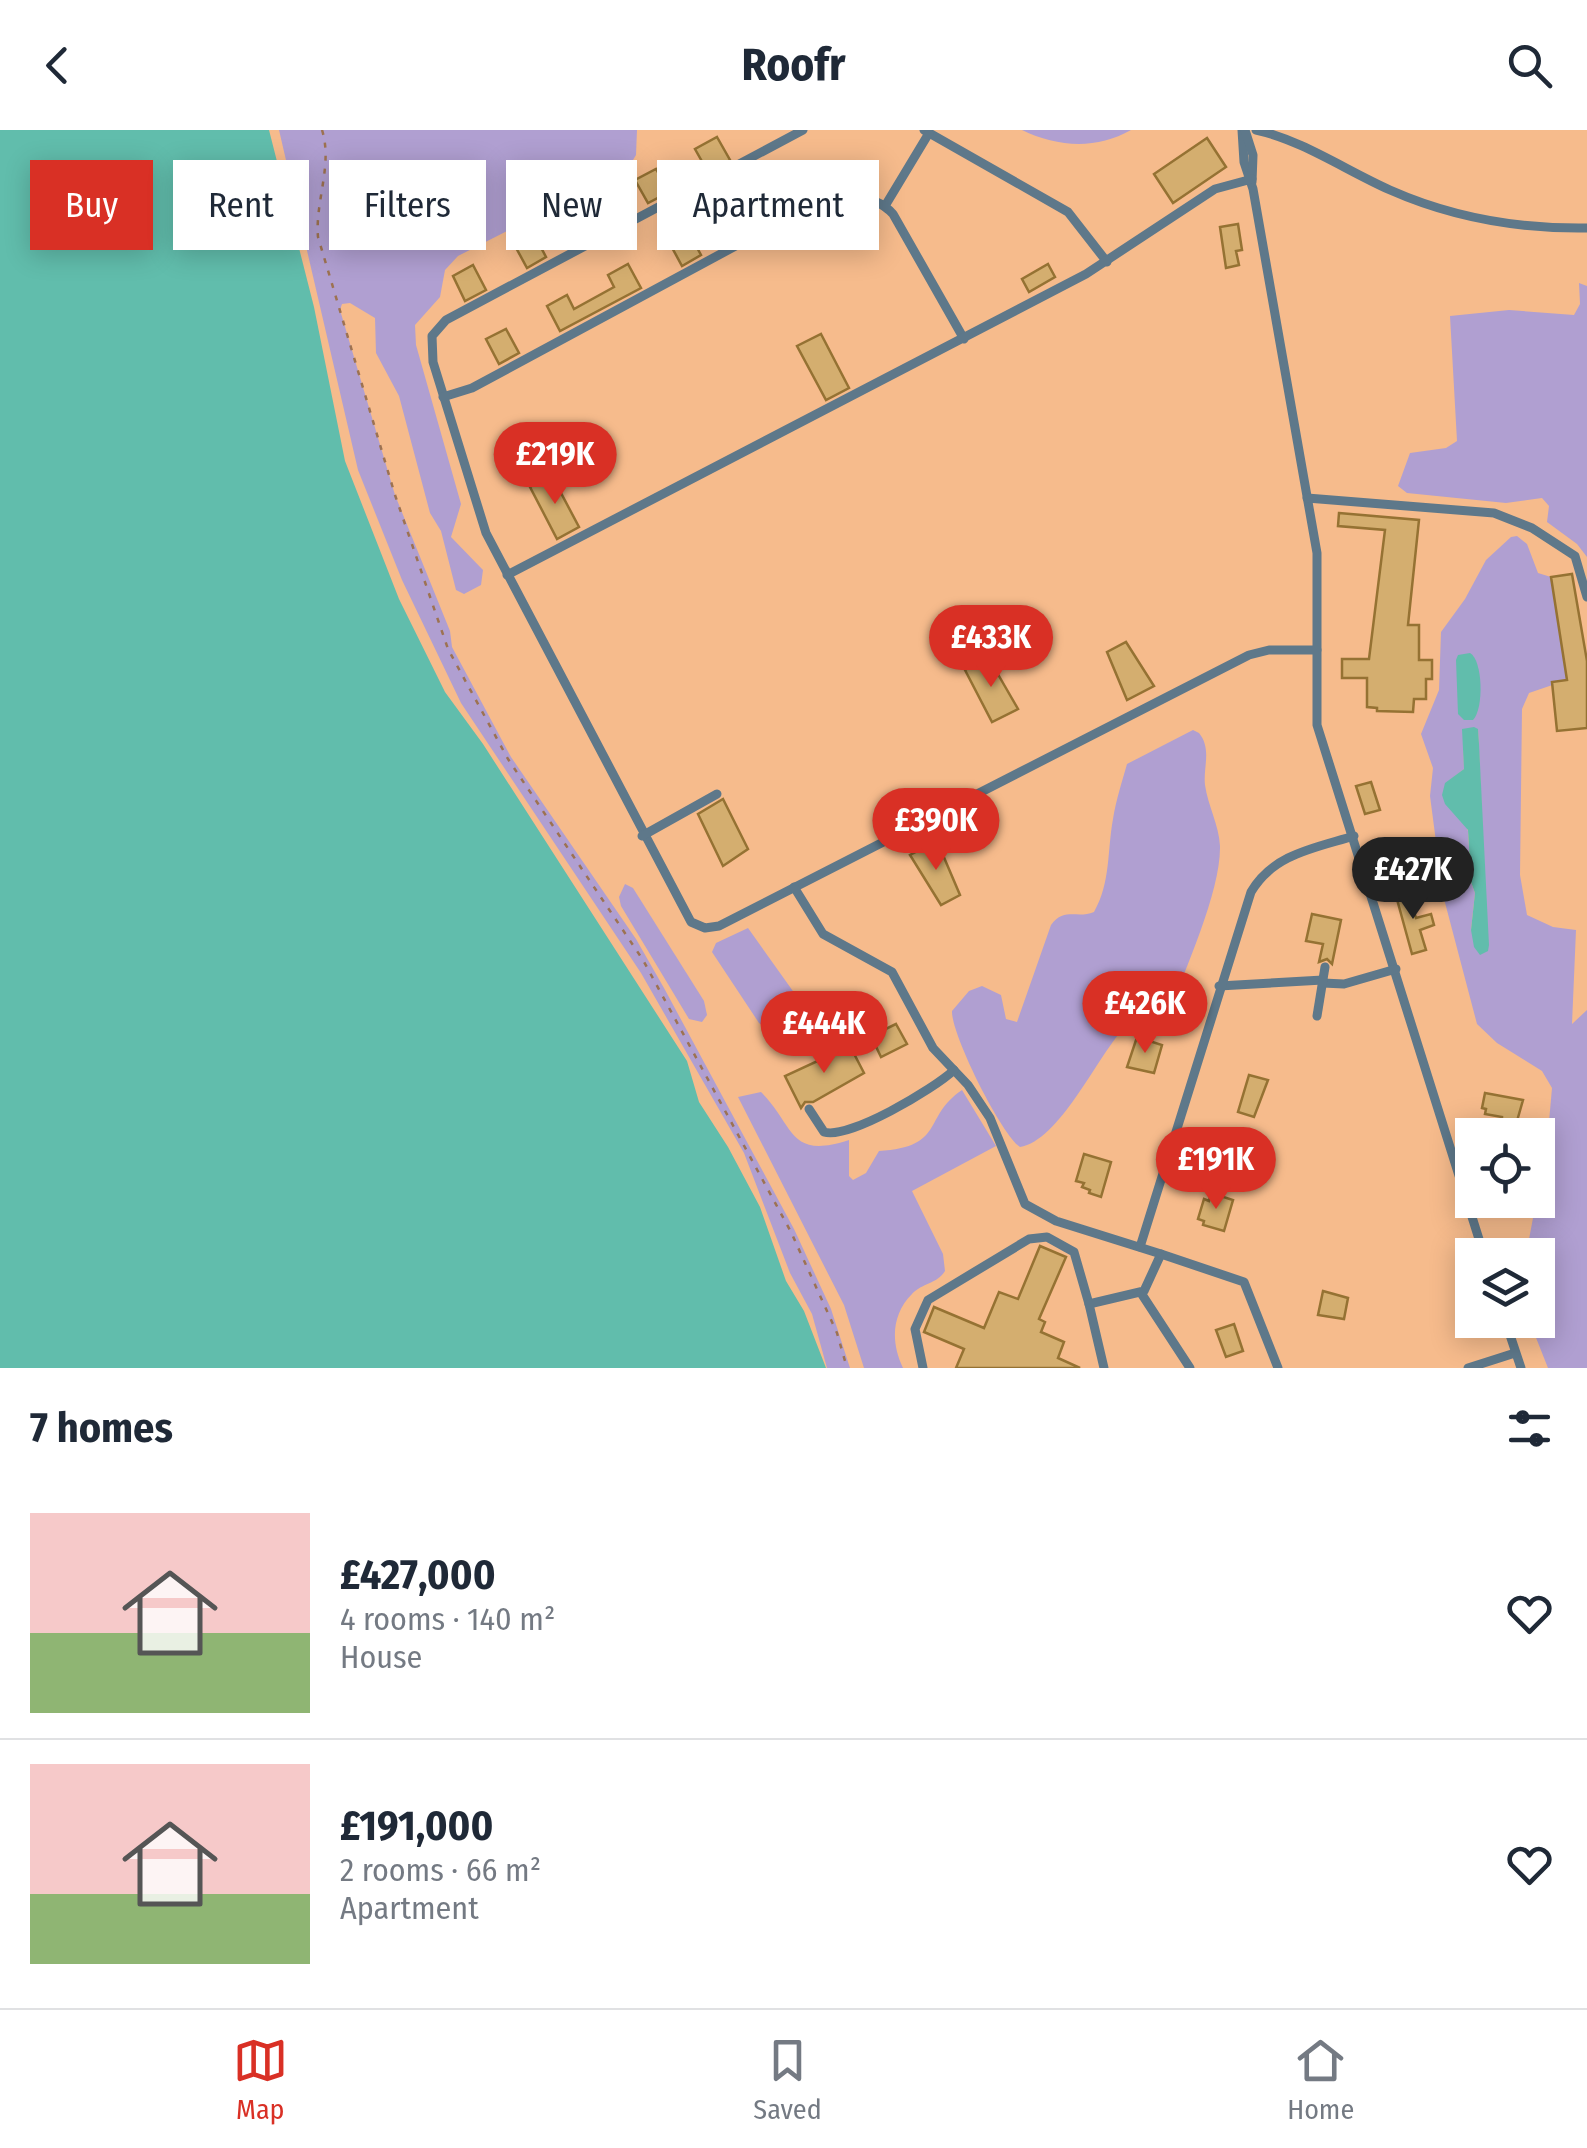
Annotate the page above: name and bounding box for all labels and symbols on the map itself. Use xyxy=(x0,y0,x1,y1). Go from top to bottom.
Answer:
pin: £219K xyxy=(485,422,625,507)
pin: £433K xyxy=(921,605,1061,690)
pin: £390K xyxy=(866,788,1006,873)
pin: £427K xyxy=(1343,837,1483,922)
pin: £426K xyxy=(1075,971,1215,1056)
pin: £444K xyxy=(754,991,894,1076)
pin: £191K xyxy=(1146,1127,1286,1212)

